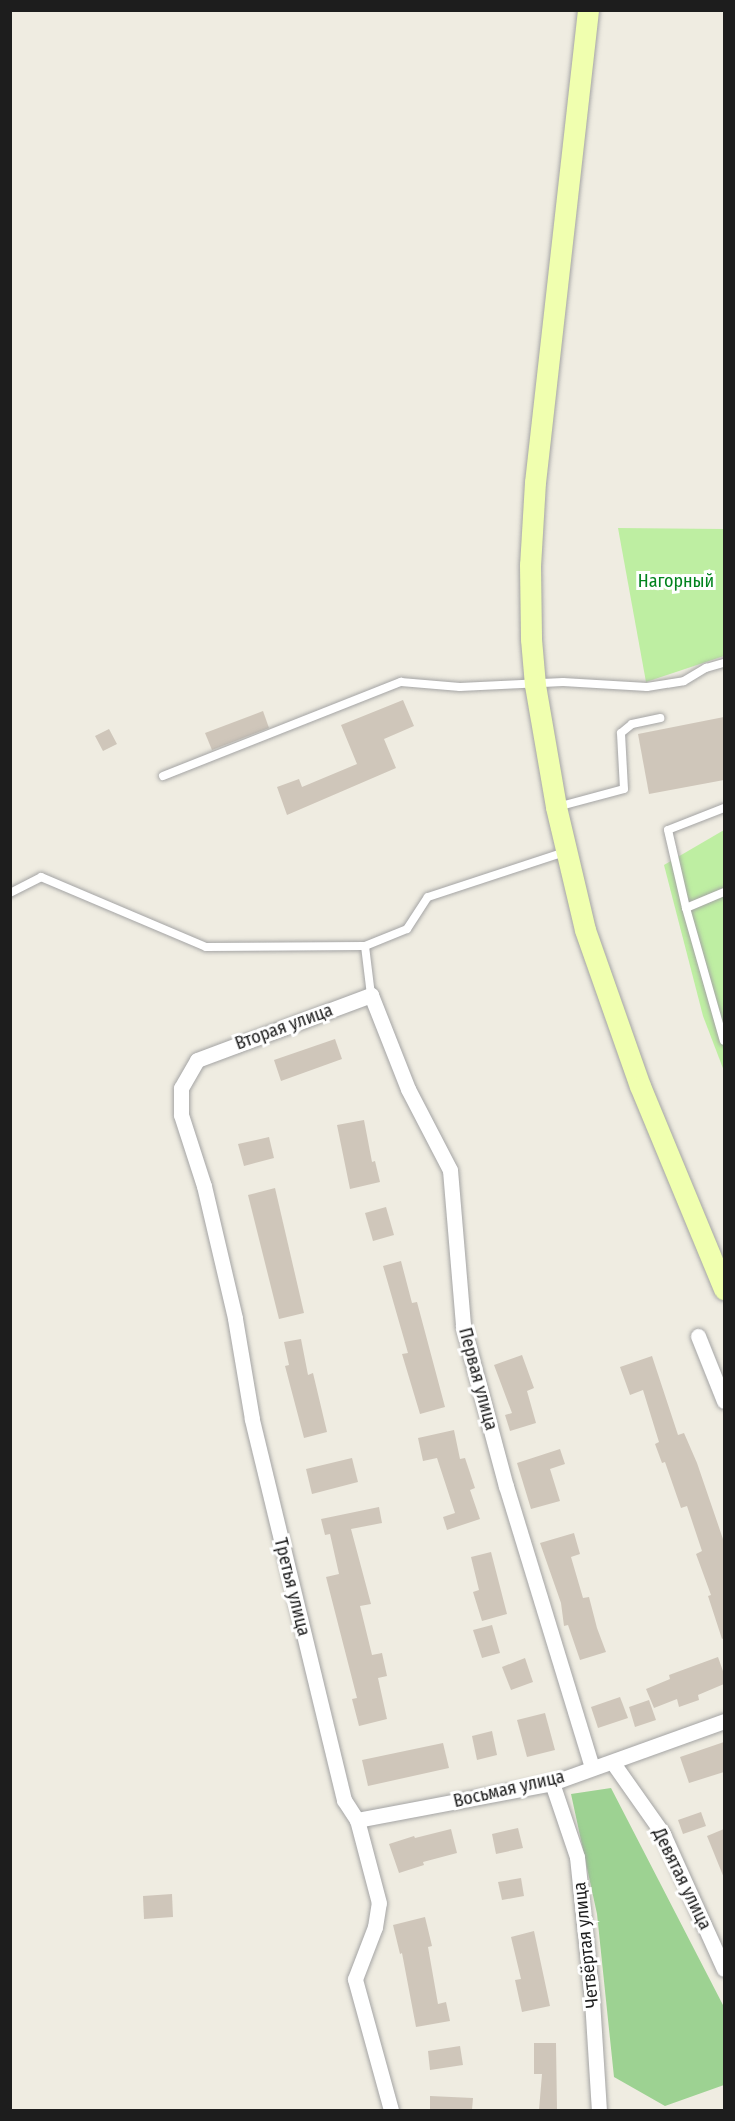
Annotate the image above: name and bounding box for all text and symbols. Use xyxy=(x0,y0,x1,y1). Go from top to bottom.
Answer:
park label: Нагорный xyxy=(638,570,714,592)
street label: Вторая улица xyxy=(232,999,336,1055)
street label: Первая улица xyxy=(454,1325,502,1433)
street label: Третья улица xyxy=(269,1536,315,1638)
street label: Восьмая улица xyxy=(451,1766,567,1812)
street label: Девятая улица xyxy=(648,1825,716,1933)
street label: Четвёртая улица xyxy=(569,1881,603,2009)

